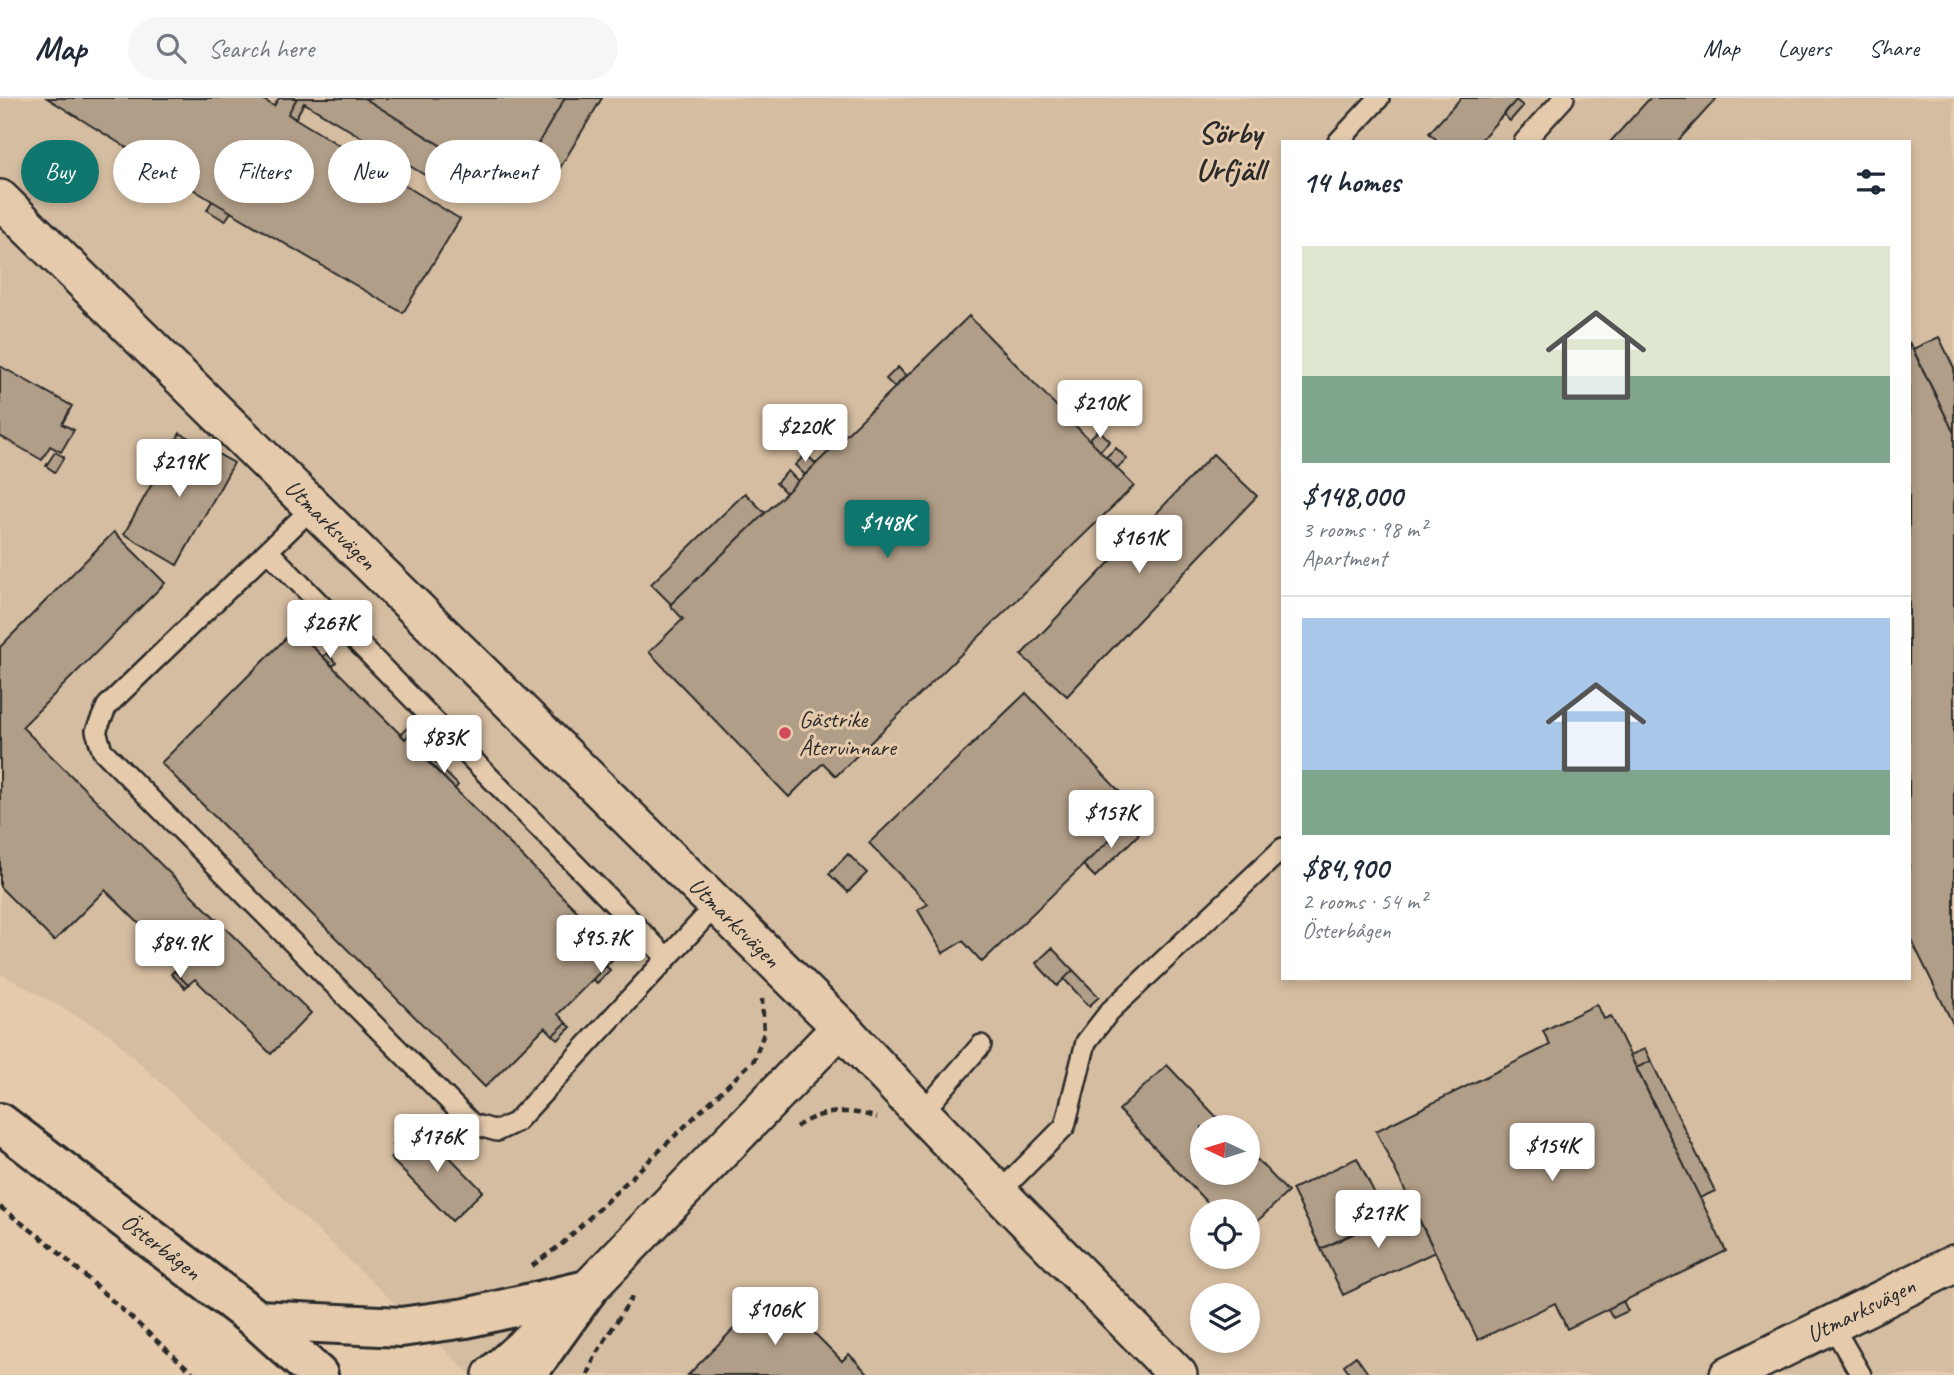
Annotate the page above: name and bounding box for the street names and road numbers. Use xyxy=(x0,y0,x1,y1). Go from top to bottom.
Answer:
street label: Utmarksvägen xyxy=(278,473,383,576)
street label: Utmarksvägen xyxy=(682,871,787,974)
street label: Österbågen xyxy=(115,1206,207,1287)
street label: Utmarksvägen xyxy=(1802,1271,1920,1349)

